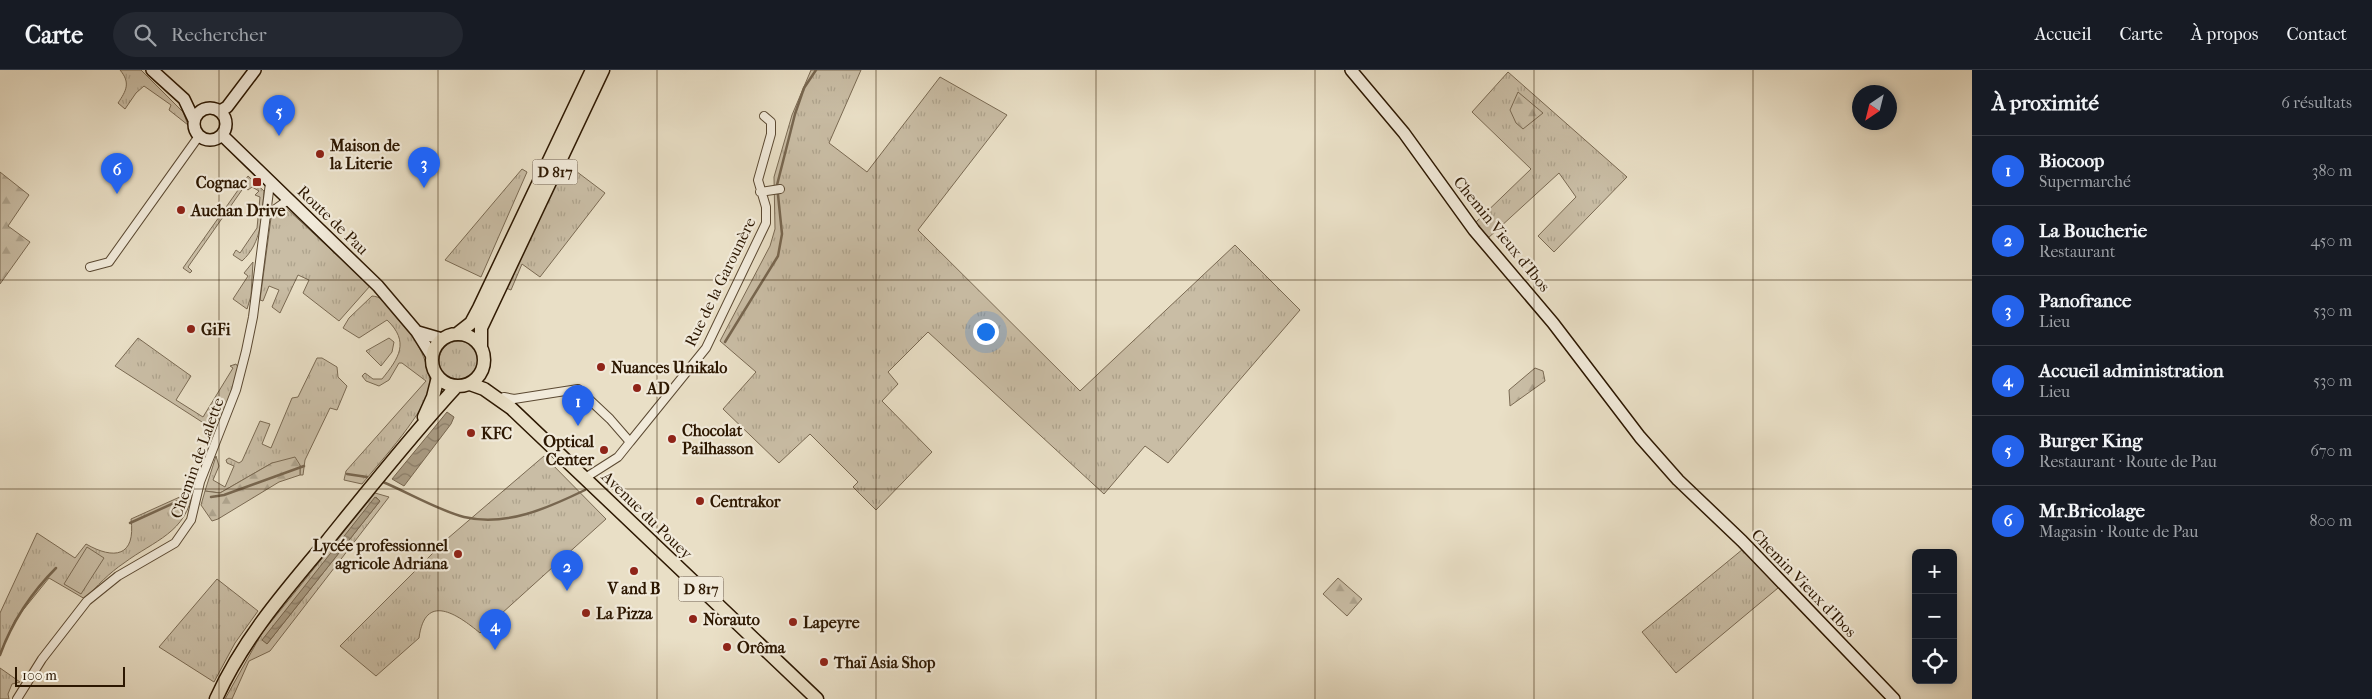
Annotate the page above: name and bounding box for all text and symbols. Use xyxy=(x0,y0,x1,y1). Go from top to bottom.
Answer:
search box xyxy=(113,12,463,57)
text: Carte xyxy=(25,21,83,49)
icon: search xyxy=(131,21,159,49)
text: Rechercher xyxy=(171,24,267,46)
text: Accueil xyxy=(2035,24,2092,45)
text: Carte xyxy=(2120,24,2163,45)
text: À propos xyxy=(2191,24,2258,45)
text: Contact xyxy=(2286,24,2347,45)
north arrow xyxy=(1852,85,1897,130)
text: À proximité xyxy=(1992,91,2099,115)
text: 6 résultats xyxy=(2281,93,2352,112)
pin: 5 xyxy=(263,95,295,136)
place label: Maison de la Literie xyxy=(329,136,400,173)
pin: 3 xyxy=(408,147,440,188)
marker: Maison de la Literie xyxy=(314,148,326,160)
text: Biocoop xyxy=(2039,150,2104,172)
pin: 6 xyxy=(101,153,133,194)
road number: D 817 xyxy=(532,160,578,184)
text: 1 xyxy=(2005,161,2011,180)
text: 380 m xyxy=(2312,161,2352,180)
text: Supermarché xyxy=(2039,172,2131,191)
place label: Cognac xyxy=(196,173,247,193)
street label: Chemin Vieux d'Ibos xyxy=(1450,173,1554,296)
marker: Cognac xyxy=(251,176,263,188)
street label: Route de Pau xyxy=(294,181,372,259)
place label: Auchan Drive xyxy=(190,201,285,220)
marker: Auchan Drive xyxy=(175,204,187,216)
street label: Rue de la Garounère xyxy=(681,214,760,350)
text: La Boucherie xyxy=(2039,220,2147,242)
text: 2 xyxy=(2004,231,2012,250)
text: 450 m xyxy=(2311,231,2352,250)
text: Restaurant xyxy=(2039,242,2115,261)
text: Panofrance xyxy=(2039,290,2131,312)
text: 3 xyxy=(2005,301,2011,320)
text: 530 m xyxy=(2313,301,2352,320)
text: Lieu xyxy=(2039,312,2070,331)
your location xyxy=(973,319,999,345)
place label: GiFi xyxy=(201,320,231,339)
marker: GiFi xyxy=(185,323,197,335)
place label: Nuances Unikalo xyxy=(611,358,727,377)
text: Accueil administration xyxy=(2039,360,2224,382)
marker: Nuances Unikalo xyxy=(595,361,607,373)
text: 4 xyxy=(2003,371,2013,390)
text: 530 m xyxy=(2313,371,2352,390)
place label: AD xyxy=(646,379,670,398)
marker: AD xyxy=(631,382,643,394)
text: Lieu xyxy=(2039,382,2070,401)
pin: 1 xyxy=(562,385,594,426)
street label: Chemin de Lalette xyxy=(166,395,228,521)
place label: Chocolat Pailhasson xyxy=(682,421,754,458)
place label: KFC xyxy=(481,424,512,443)
marker: KFC xyxy=(465,427,477,439)
text: Burger King xyxy=(2039,430,2142,452)
place label: Optical Center xyxy=(543,432,595,469)
marker: Chocolat Pailhasson xyxy=(666,433,678,445)
text: 5 xyxy=(2005,441,2011,460)
text: 670 m xyxy=(2310,441,2352,460)
marker: Optical Center xyxy=(598,444,610,456)
text: Restaurant · Route de Pau xyxy=(2039,452,2217,471)
street label: Avenue du Pouey xyxy=(597,466,697,563)
place label: Centrakor xyxy=(710,492,782,511)
marker: Centrakor xyxy=(694,495,706,507)
text: Mr.Bricolage xyxy=(2039,500,2145,522)
text: 6 xyxy=(2004,511,2012,530)
text: 800 m xyxy=(2310,511,2352,530)
text: Magasin · Route de Pau xyxy=(2039,522,2198,541)
street label: Chemin Vieux d'Ibos xyxy=(1748,525,1860,641)
place label: Lycée professionnel agricole Adriana xyxy=(313,536,449,574)
marker: Lycée professionnel agricole Adriana xyxy=(452,548,464,560)
map controls xyxy=(1912,549,1957,684)
button: + xyxy=(1912,549,1957,594)
pin: 2 xyxy=(551,550,583,591)
marker: V and B xyxy=(628,565,640,577)
road number: D 817 xyxy=(678,576,724,602)
place label: V and B xyxy=(606,579,661,598)
button: − xyxy=(1912,594,1957,639)
place label: La Pizza xyxy=(596,604,653,623)
marker: La Pizza xyxy=(580,607,592,619)
pin: 4 xyxy=(479,609,511,650)
place label: Norauto xyxy=(703,610,760,629)
marker: Norauto xyxy=(687,613,699,625)
place label: Lapeyre xyxy=(803,613,860,633)
marker: Lapeyre xyxy=(787,616,799,628)
place label: Orôma xyxy=(737,638,786,657)
button: locate xyxy=(1912,639,1957,684)
marker: Orôma xyxy=(721,641,733,653)
place label: Thaï Asia Shop xyxy=(833,653,936,673)
marker: Thaï Asia Shop xyxy=(818,656,830,668)
scale bar xyxy=(15,664,125,687)
text: 100 m xyxy=(22,667,57,684)

